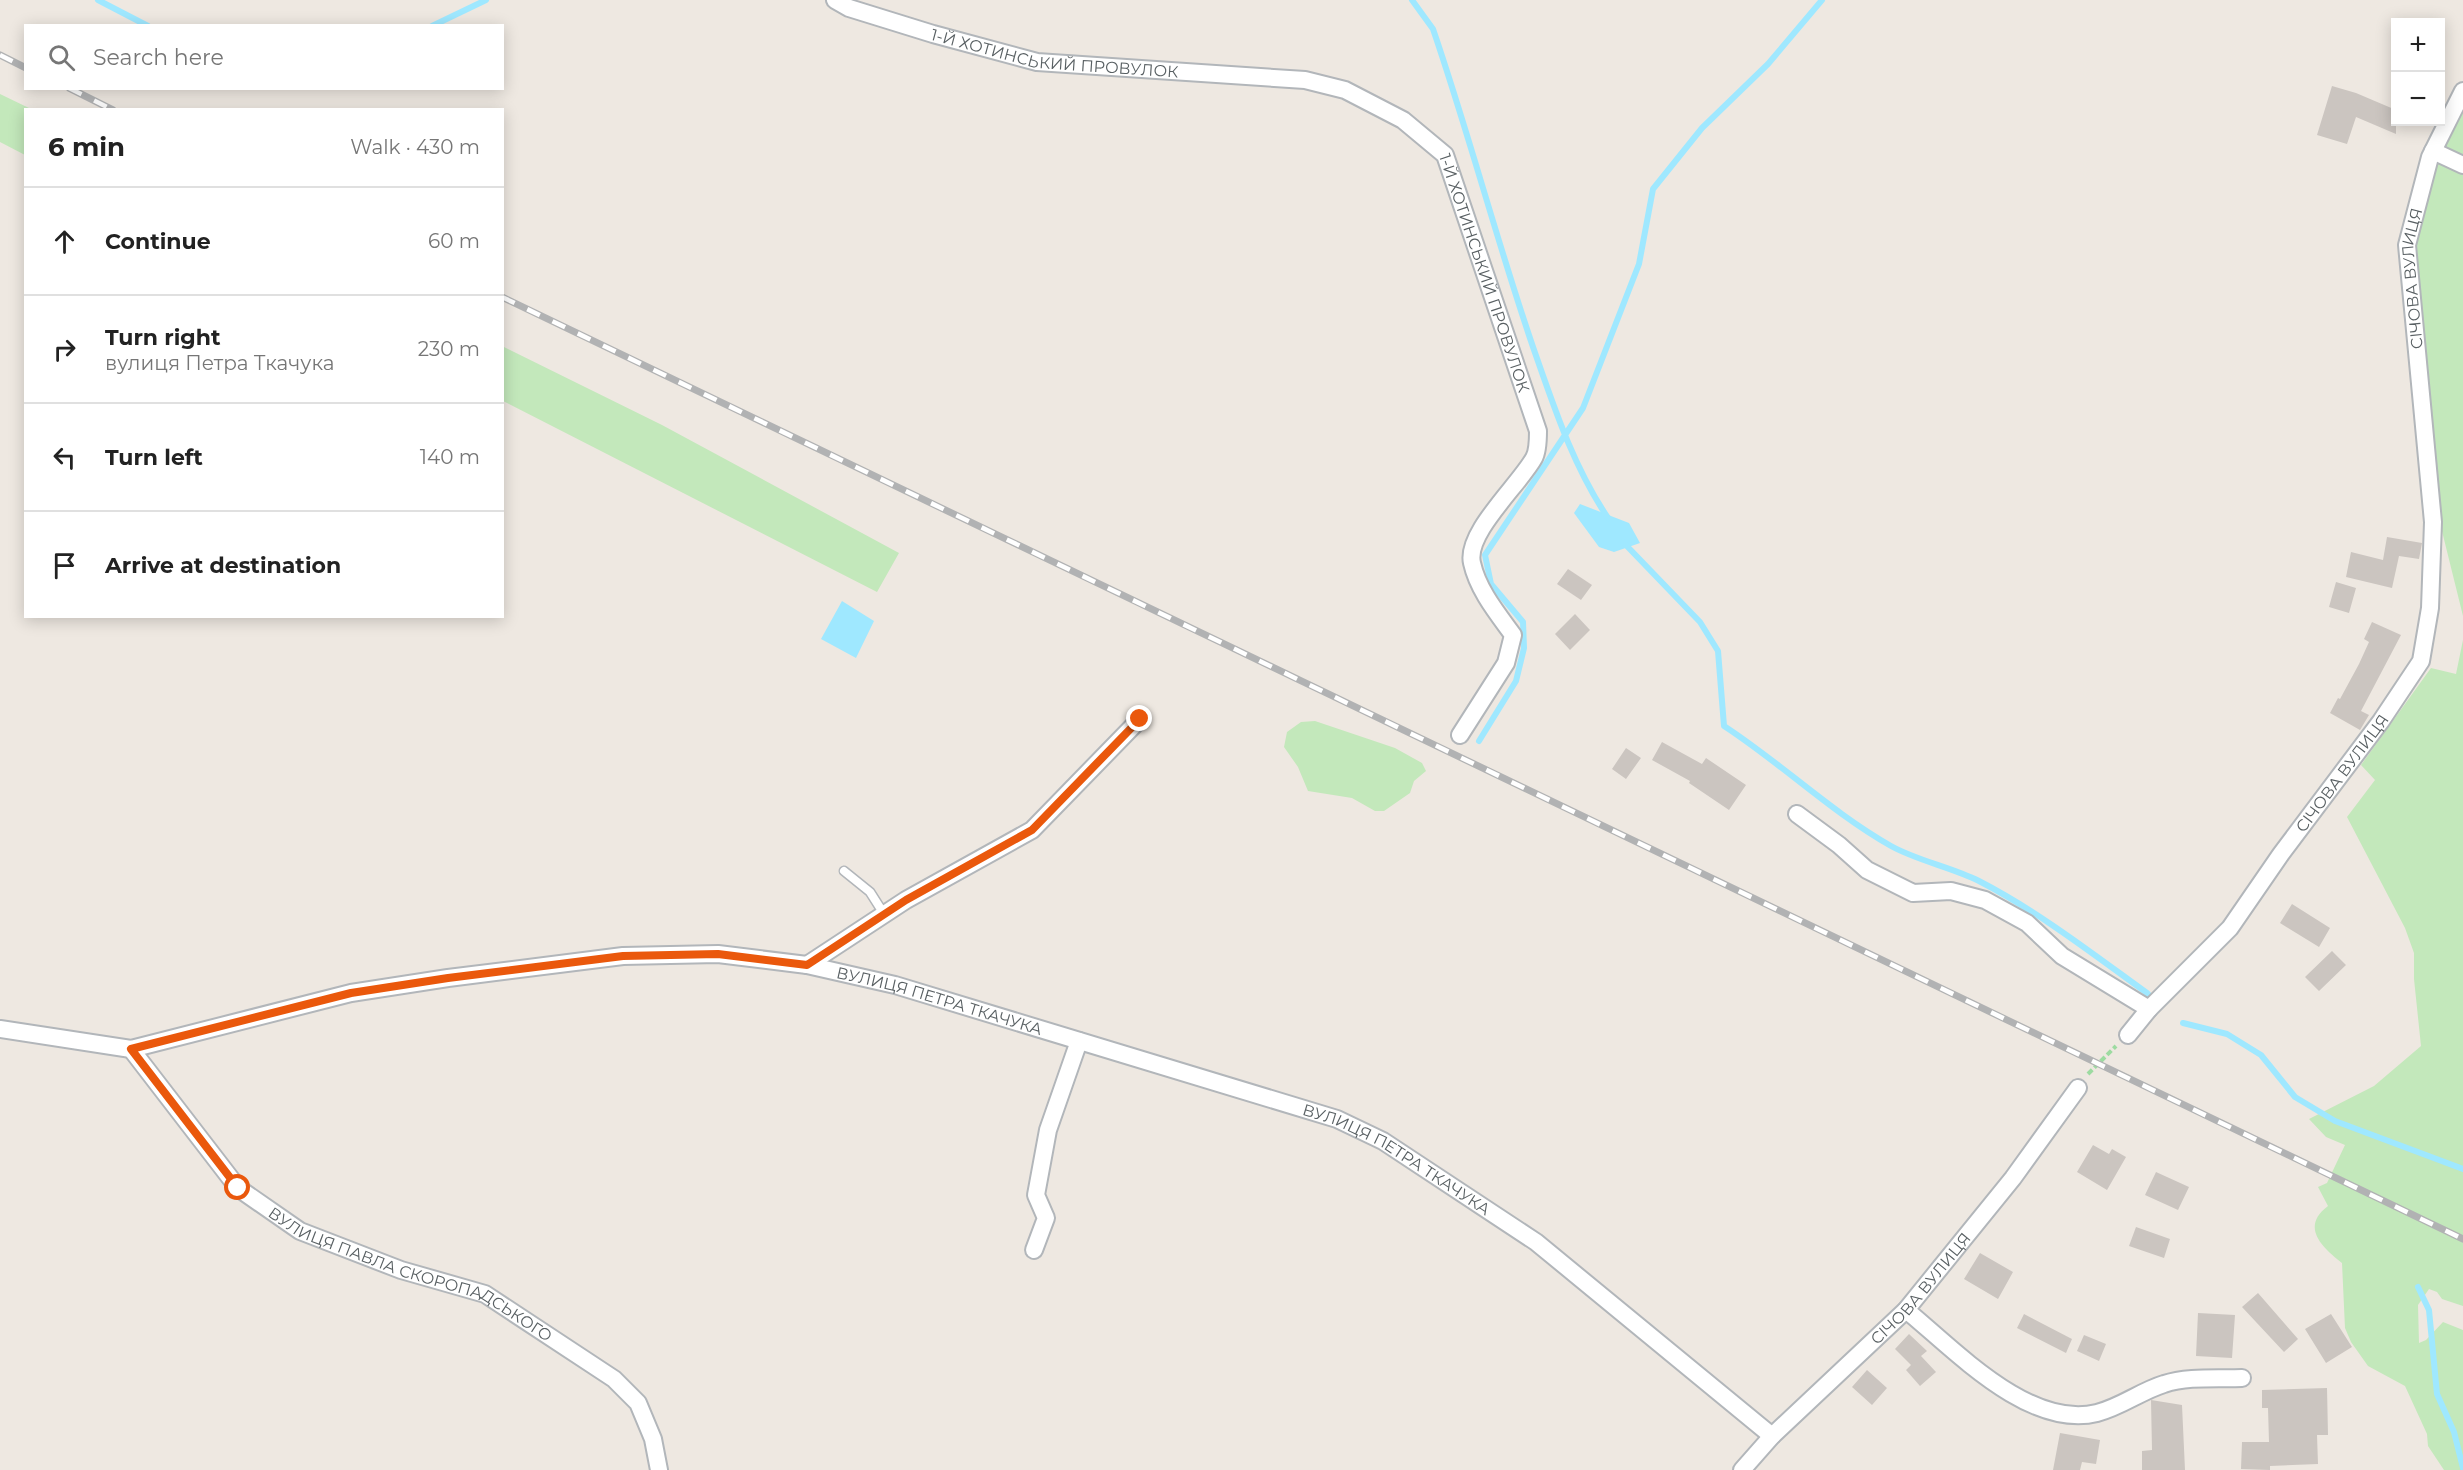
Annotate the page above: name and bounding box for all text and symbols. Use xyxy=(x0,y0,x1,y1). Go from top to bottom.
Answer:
map controls xyxy=(2391,18,2445,126)
button: + xyxy=(2391,18,2445,72)
search box xyxy=(24,24,504,90)
street label: 1-Й ХОТИНСЬКИЙ ПРОВУЛОК xyxy=(929,25,1179,81)
icon: search xyxy=(45,41,78,74)
text: Search here xyxy=(93,44,224,71)
button: − xyxy=(2391,72,2445,126)
text: 6 min xyxy=(48,131,125,163)
text: Walk · 430 m xyxy=(350,135,480,159)
street label: 1-Й ХОТИНСЬКИЙ ПРОВУЛОК xyxy=(1435,151,1533,395)
street label: СІЧОВА ВУЛИЦЯ xyxy=(2398,206,2427,350)
icon: ahead xyxy=(48,225,81,258)
text: Continue xyxy=(105,228,211,255)
text: 60 m xyxy=(428,229,480,253)
text: Turn right xyxy=(105,324,220,351)
icon: right xyxy=(48,333,81,366)
text: 230 m xyxy=(418,337,480,361)
text: вулиця Петра Ткачука xyxy=(105,351,335,375)
icon: left xyxy=(48,441,81,474)
text: Turn left xyxy=(105,444,203,471)
text: 140 m xyxy=(420,445,480,469)
icon: arrive xyxy=(48,549,81,582)
text: Arrive at destination xyxy=(105,552,341,579)
route end xyxy=(1126,705,1152,731)
street label: СІЧОВА ВУЛИЦЯ xyxy=(2292,711,2393,836)
street label: ВУЛИЦЯ ПЕТРА ТКАЧУКА xyxy=(835,963,1045,1039)
street label: ВУЛИЦЯ ПЕТРА ТКАЧУКА xyxy=(1300,1100,1494,1219)
route start xyxy=(224,1174,250,1200)
street label: ВУЛИЦЯ ПАВЛА СКОРОПАДСЬКОГО xyxy=(265,1203,556,1346)
street label: СІЧОВА ВУЛИЦЯ xyxy=(1867,1229,1975,1349)

